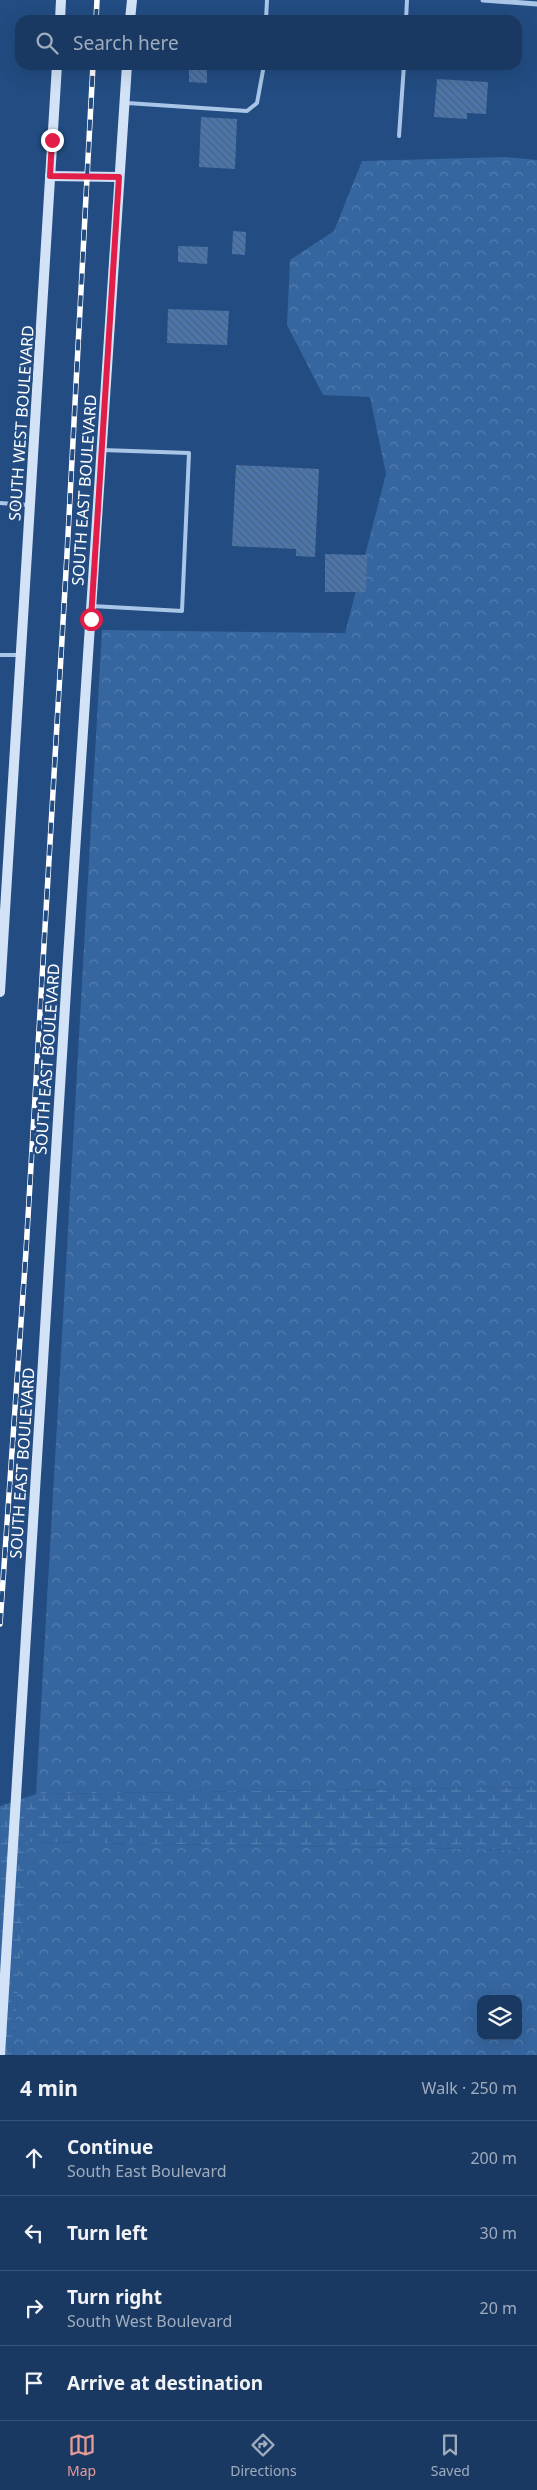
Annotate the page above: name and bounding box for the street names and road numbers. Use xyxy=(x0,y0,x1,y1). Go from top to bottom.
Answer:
street label: SOUTH WEST BOULEVARD xyxy=(3,324,39,522)
street label: SOUTH EAST BOULEVARD xyxy=(66,394,102,586)
street label: SOUTH EAST BOULEVARD xyxy=(29,963,65,1155)
street label: SOUTH EAST BOULEVARD xyxy=(4,1367,40,1559)

